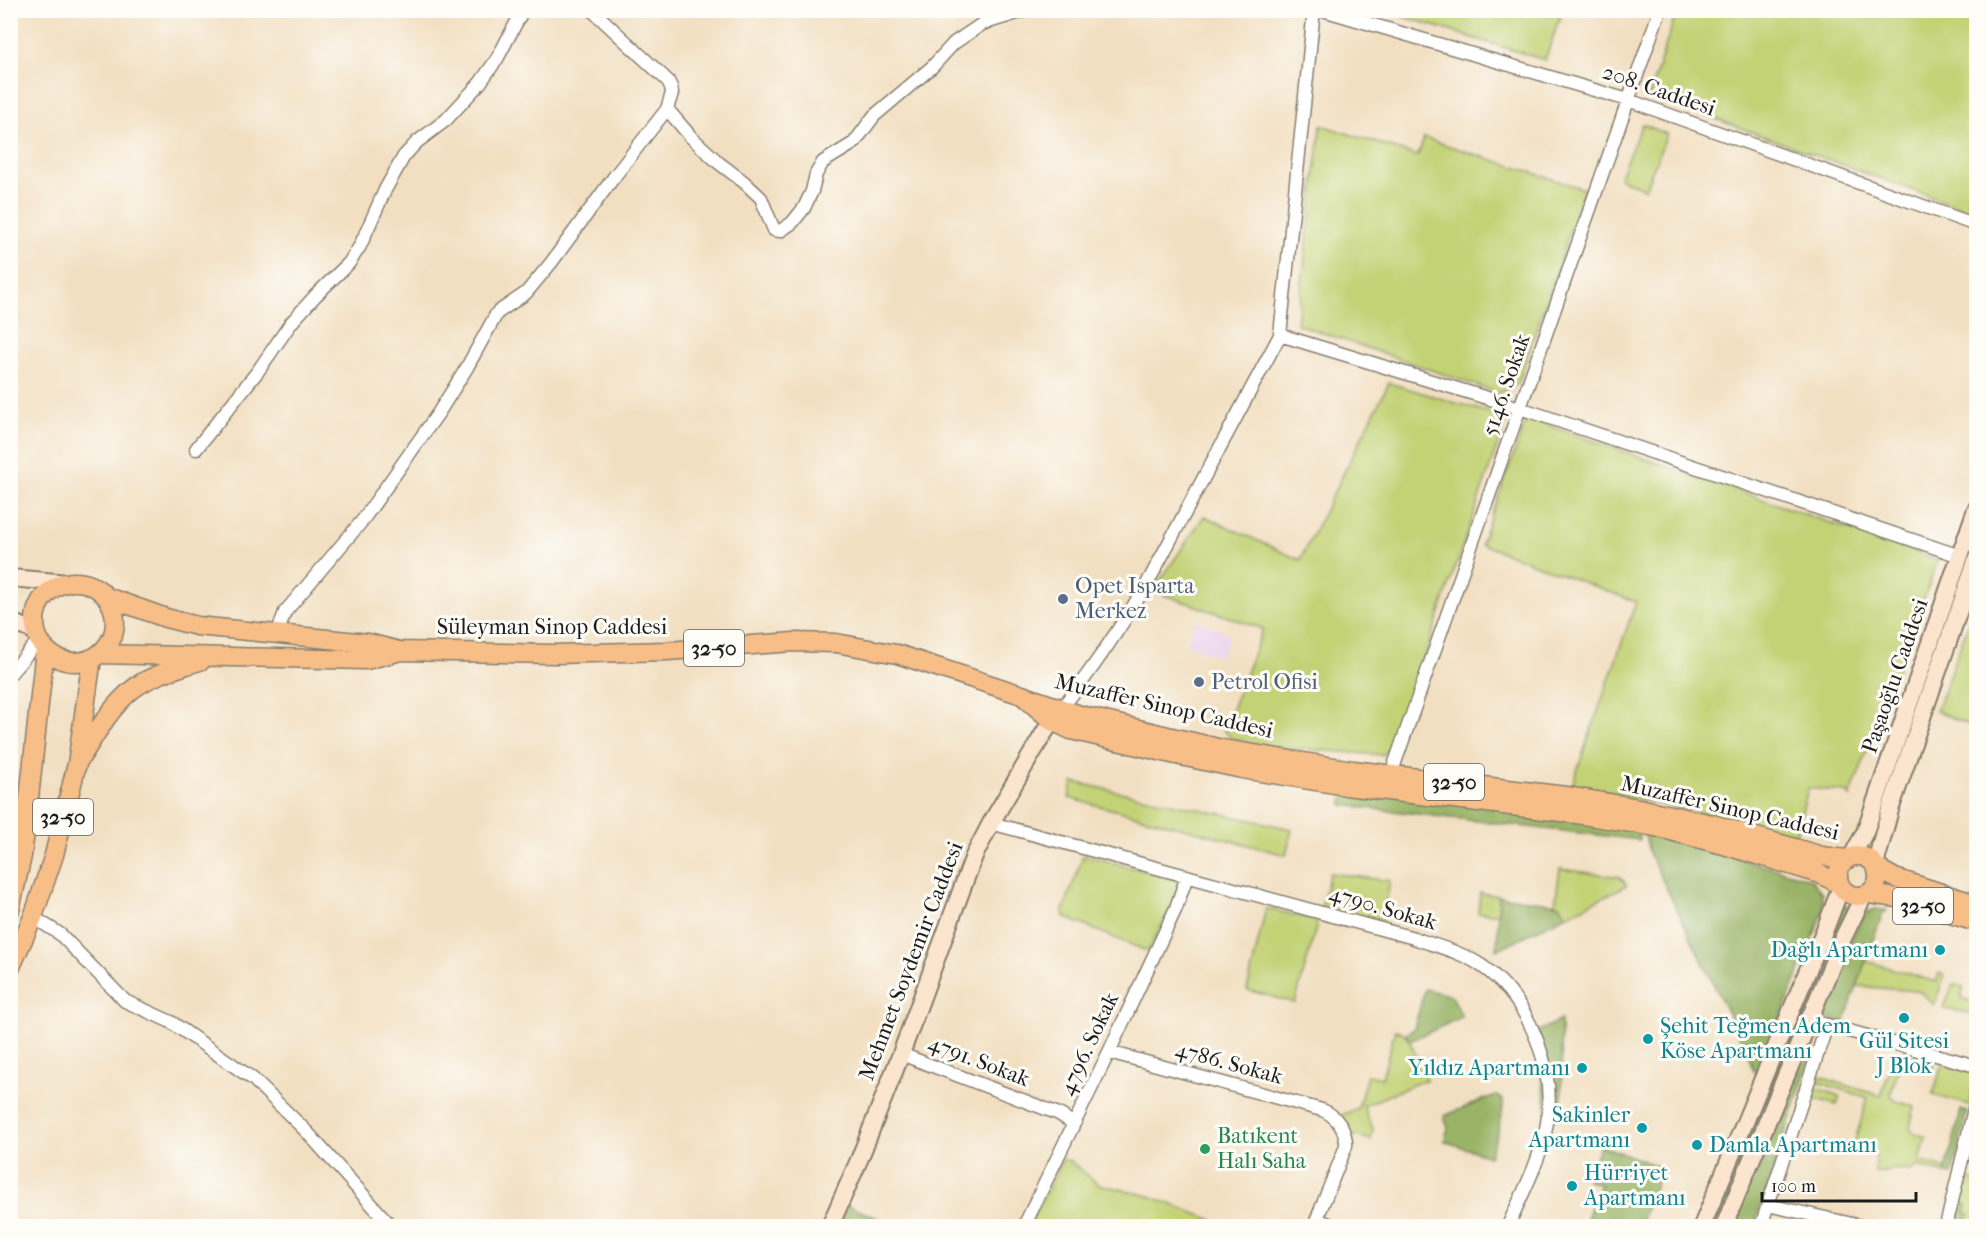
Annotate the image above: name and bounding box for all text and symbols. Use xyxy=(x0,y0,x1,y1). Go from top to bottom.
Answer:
street label: 208. Caddesi xyxy=(1599,59,1719,122)
street label: 5146. Sokak xyxy=(1476,330,1536,440)
place label: Opet Isparta Merkez xyxy=(1075,573,1195,624)
marker: Opet Isparta Merkez xyxy=(1056,592,1070,606)
street label: Paşaoğlu Caddesi xyxy=(1856,595,1934,757)
street label: Süleyman Sinop Caddesi xyxy=(437,614,668,640)
road number: 32-50 xyxy=(684,630,744,666)
street label: Muzaffer Sinop Caddesi xyxy=(1053,668,1276,744)
place label: Petrol Ofisi xyxy=(1211,669,1318,695)
marker: Petrol Ofisi xyxy=(1192,675,1206,689)
road number: 32-50 xyxy=(1424,764,1484,800)
street label: Muzaffer Sinop Caddesi xyxy=(1619,770,1842,846)
road number: 32-50 xyxy=(33,799,93,835)
street label: Mehmet Soydemir Caddesi xyxy=(853,837,969,1084)
street label: 4790. Sokak xyxy=(1326,880,1440,936)
road number: 32-50 xyxy=(1893,888,1953,924)
place label: Dağlı Apartmanı xyxy=(1771,937,1928,963)
marker: Dağlı Apartmanı xyxy=(1933,943,1947,957)
street label: 4796. Sokak xyxy=(1054,988,1124,1100)
marker: Gül Sitesi J Blok xyxy=(1897,1011,1911,1025)
place label: Şehit Teğmen Adem Köse Apartmanı xyxy=(1660,1013,1852,1064)
place label: Gül Sitesi J Blok xyxy=(1859,1028,1949,1079)
street label: 4791. Sokak xyxy=(925,1030,1034,1092)
marker: Şehit Teğmen Adem Köse Apartmanı xyxy=(1641,1032,1655,1046)
street label: 4786. Sokak xyxy=(1172,1036,1286,1090)
place label: Yıldız Apartmanı xyxy=(1407,1055,1570,1081)
marker: Yıldız Apartmanı xyxy=(1575,1061,1589,1075)
place label: Sakinler Apartmanı xyxy=(1528,1102,1631,1153)
marker: Sakinler Apartmanı xyxy=(1635,1121,1649,1135)
place label: Batıkent Halı Saha xyxy=(1217,1123,1307,1174)
place label: Damla Apartmanı xyxy=(1709,1132,1877,1158)
marker: Damla Apartmanı xyxy=(1690,1138,1704,1152)
marker: Batıkent Halı Saha xyxy=(1198,1142,1212,1156)
place label: Hürriyet Apartmanı xyxy=(1583,1160,1686,1211)
scale bar xyxy=(1762,1165,1916,1203)
text: 100 m xyxy=(1771,1176,1816,1197)
marker: Hürriyet Apartmanı xyxy=(1565,1179,1579,1193)

